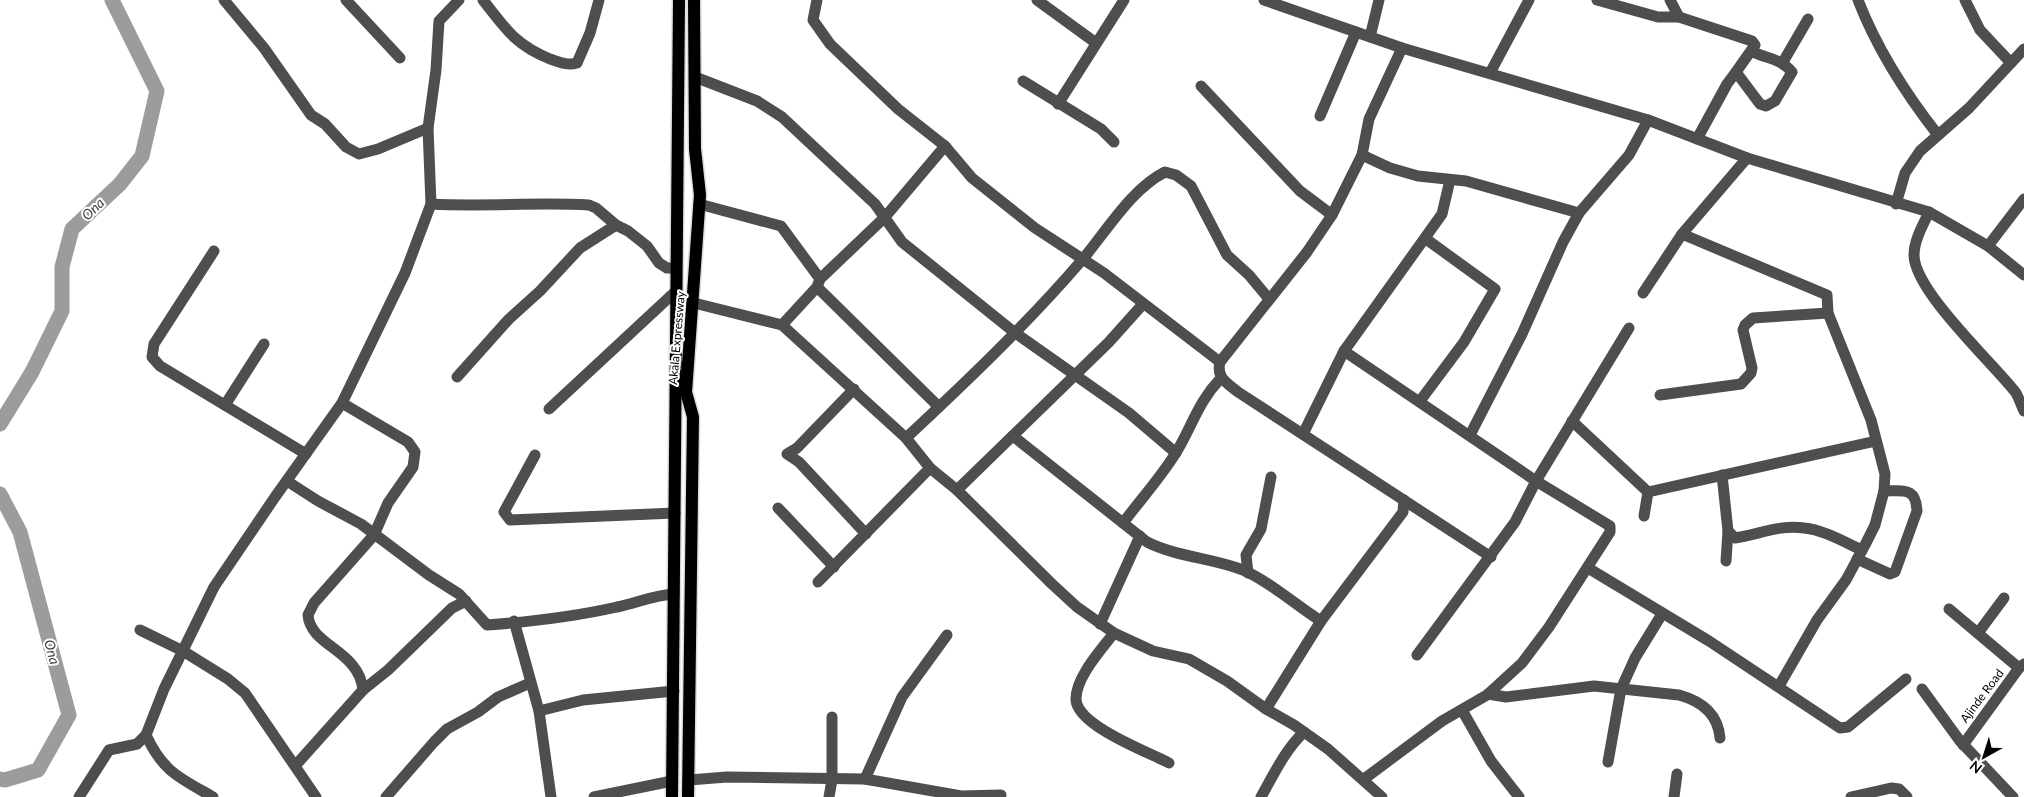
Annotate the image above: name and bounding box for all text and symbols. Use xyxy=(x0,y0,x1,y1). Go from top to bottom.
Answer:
water label: Ona xyxy=(78,194,108,223)
street label: Akala Expressway xyxy=(665,290,688,385)
water label: Ona xyxy=(41,638,64,666)
street label: Ajinde Road xyxy=(1957,666,2007,725)
north arrow xyxy=(1959,732,2009,782)
text: N xyxy=(1966,757,1985,777)

